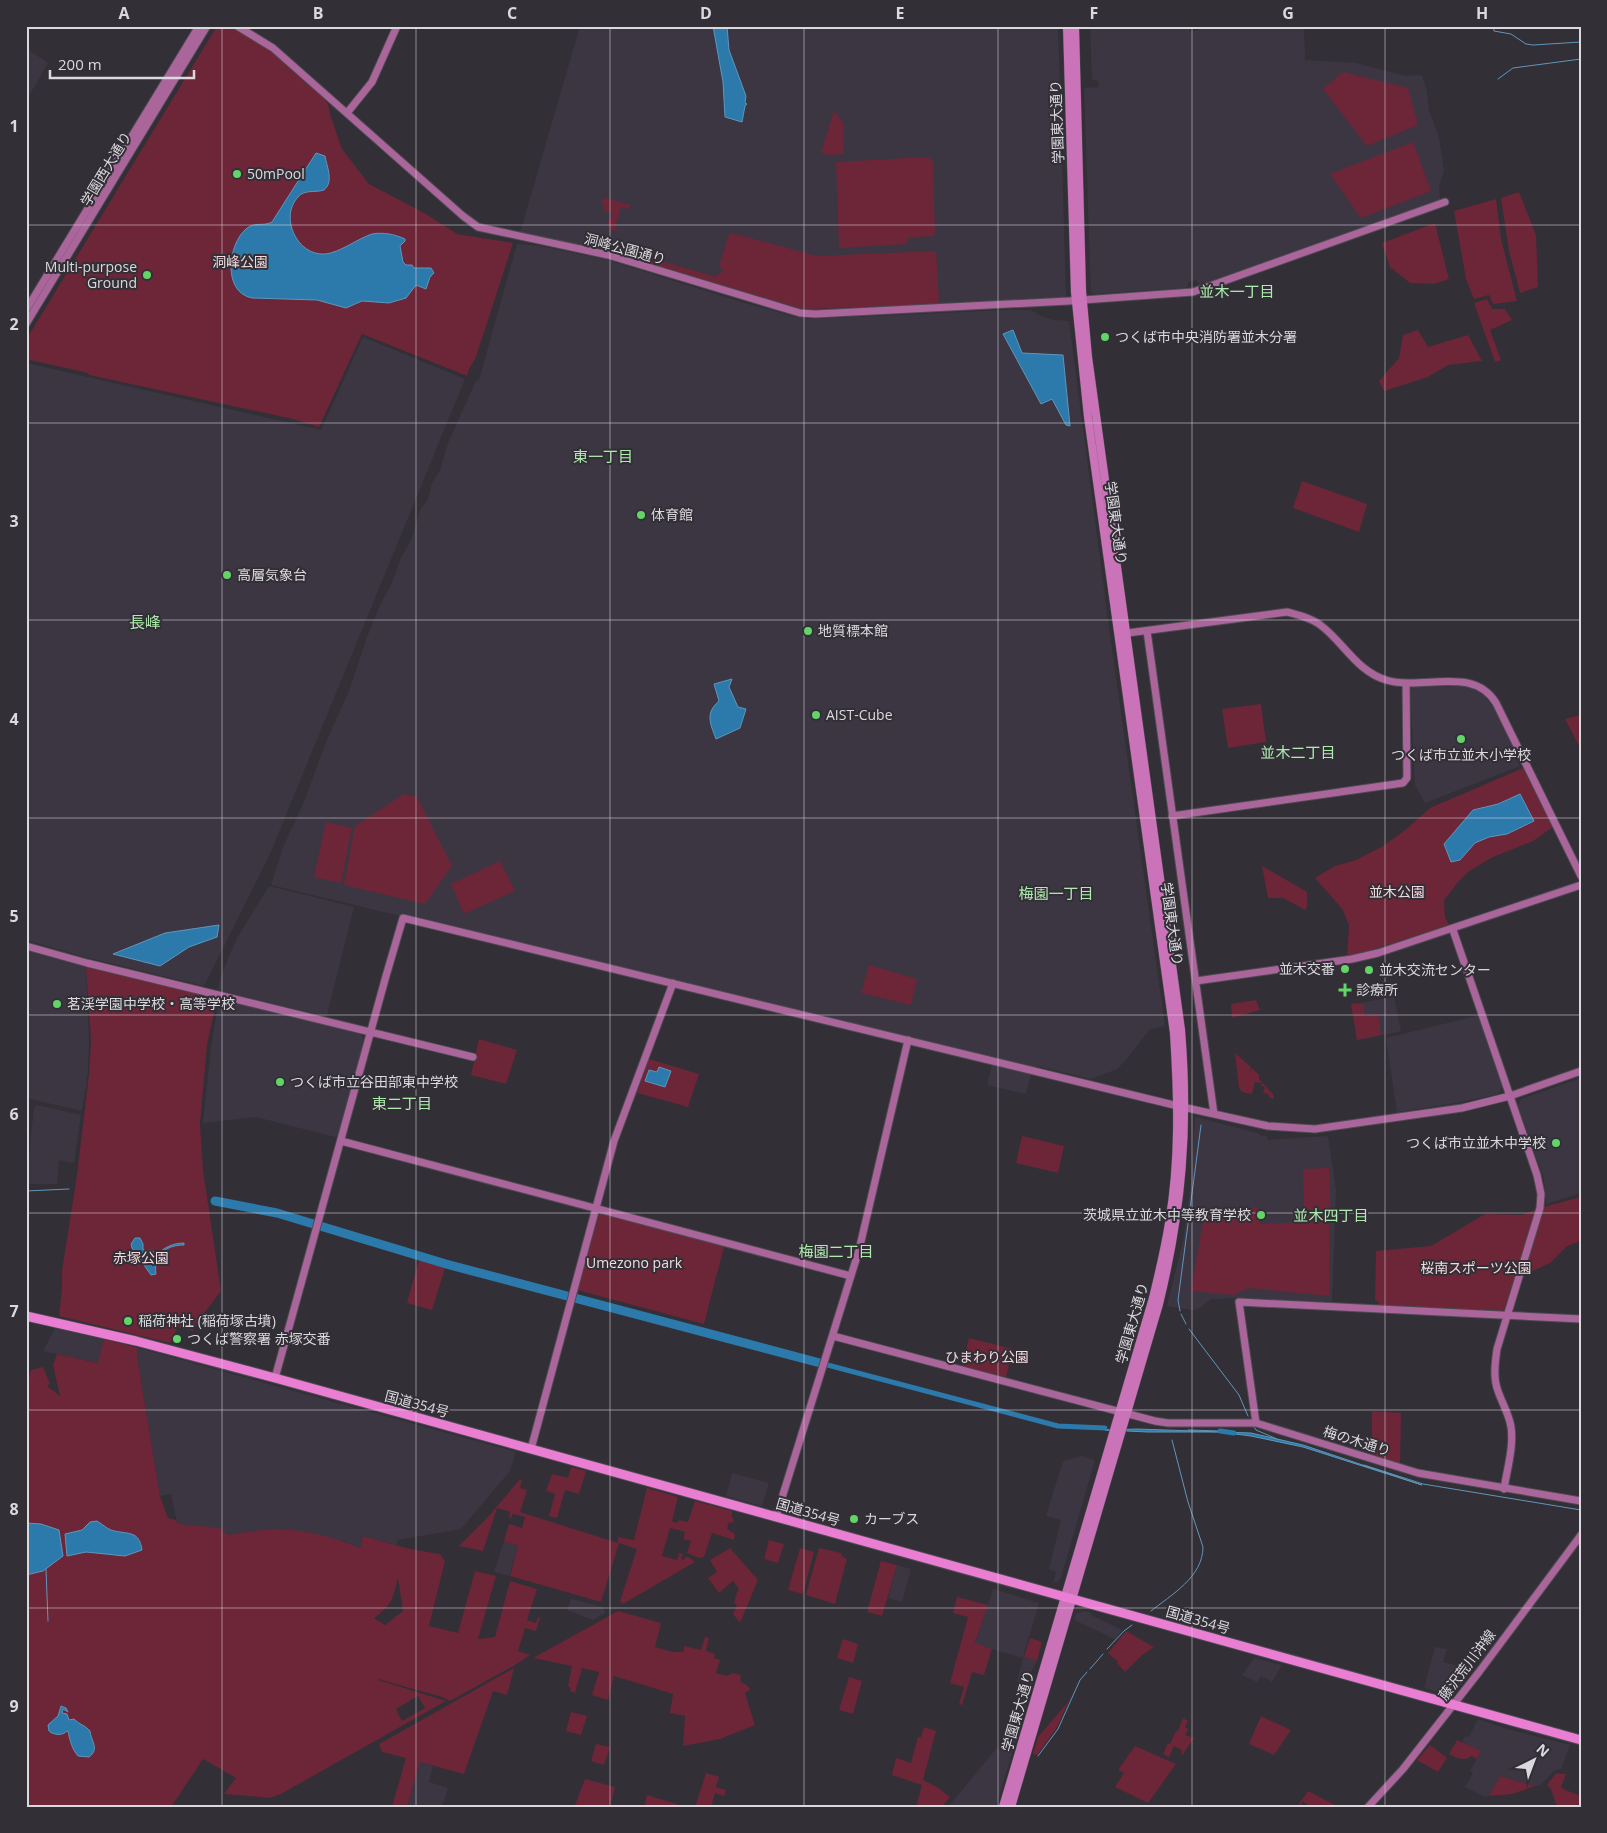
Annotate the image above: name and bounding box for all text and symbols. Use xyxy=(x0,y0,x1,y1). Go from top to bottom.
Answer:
text: A xyxy=(118,2,130,24)
text: B xyxy=(313,2,323,24)
text: C xyxy=(507,2,517,24)
text: D xyxy=(700,2,712,24)
text: E xyxy=(896,2,905,24)
text: F xyxy=(1090,2,1098,24)
text: G xyxy=(1282,2,1294,24)
text: H xyxy=(1476,2,1488,24)
scale bar xyxy=(50,48,194,80)
text: 200 m xyxy=(58,54,102,74)
street label: 学園東大通り xyxy=(1046,80,1067,164)
text: 1 xyxy=(9,115,19,137)
street label: 学園西大通り xyxy=(76,128,135,210)
place label: 50mPool xyxy=(247,164,305,183)
marker: 50mPool xyxy=(231,168,243,180)
street label: 洞峰公園通り xyxy=(582,228,668,269)
park label: 洞峰公園 xyxy=(212,252,268,271)
place label: Multi-purpose Ground xyxy=(45,257,137,292)
marker: Multi-purpose Ground xyxy=(141,269,153,281)
district label: 並木一丁目 xyxy=(1199,281,1275,301)
text: 2 xyxy=(9,313,19,335)
place label: つくば市中央消防署並木分署 xyxy=(1115,327,1297,346)
marker: つくば市中央消防署並木分署 xyxy=(1099,331,1111,343)
district label: 東一丁目 xyxy=(573,446,633,466)
street label: 学園東大通り xyxy=(1101,480,1132,566)
place label: 体育館 xyxy=(651,505,693,524)
marker: 体育館 xyxy=(635,509,647,521)
text: 3 xyxy=(9,510,19,532)
place label: 高層気象台 xyxy=(237,565,307,584)
marker: 高層気象台 xyxy=(221,569,233,581)
district label: 長峰 xyxy=(129,611,161,633)
place label: 地質標本館 xyxy=(818,621,888,640)
marker: 地質標本館 xyxy=(802,625,814,637)
place label: AIST-Cube xyxy=(826,705,893,724)
text: 4 xyxy=(9,708,19,730)
marker: AIST-Cube xyxy=(810,709,822,721)
marker: つくば市立並木小学校 xyxy=(1455,733,1467,745)
district label: 並木二丁目 xyxy=(1260,742,1336,762)
place label: つくば市立並木小学校 xyxy=(1391,745,1531,764)
street label: 学園東大通り xyxy=(1157,881,1188,967)
park label: 並木公園 xyxy=(1369,882,1425,901)
district label: 梅園一丁目 xyxy=(1018,883,1094,903)
text: 5 xyxy=(9,905,19,927)
place label: 並木交番 xyxy=(1279,959,1335,978)
place label: 並木交流センター xyxy=(1379,960,1491,979)
marker: 並木交番 xyxy=(1339,963,1351,975)
marker: 並木交流センター xyxy=(1363,964,1375,976)
place label: 診療所 xyxy=(1356,980,1398,999)
marker: 診療所 xyxy=(1338,983,1352,997)
place label: 茗渓学園中学校・高等学校 xyxy=(67,994,235,1013)
marker: 茗渓学園中学校・高等学校 xyxy=(51,998,63,1010)
place label: つくば市立谷田部東中学校 xyxy=(290,1072,458,1091)
marker: つくば市立谷田部東中学校 xyxy=(274,1076,286,1088)
district label: 東二丁目 xyxy=(372,1093,432,1113)
text: 6 xyxy=(9,1103,19,1125)
place label: つくば市立並木中学校 xyxy=(1406,1133,1546,1152)
marker: つくば市立並木中学校 xyxy=(1550,1137,1562,1149)
place label: 茨城県立並木中等教育学校 xyxy=(1083,1205,1251,1224)
district label: 並木四丁目 xyxy=(1293,1205,1369,1225)
marker: 茨城県立並木中等教育学校 xyxy=(1255,1209,1267,1221)
district label: 梅園二丁目 xyxy=(798,1241,874,1261)
park label: 赤塚公園 xyxy=(113,1248,169,1267)
park label: Umezono park xyxy=(586,1253,683,1272)
park label: 桜南スポーツ公園 xyxy=(1420,1258,1532,1277)
street label: 学園東大通り xyxy=(1111,1280,1152,1366)
text: 7 xyxy=(9,1300,19,1322)
place label: 稲荷神社 (稲荷塚古墳) xyxy=(138,1311,276,1330)
marker: 稲荷神社 (稲荷塚古墳) xyxy=(122,1315,134,1327)
place label: つくば警察署 赤塚交番 xyxy=(187,1329,331,1348)
marker: つくば警察署 赤塚交番 xyxy=(171,1333,183,1345)
park label: ひまわり公園 xyxy=(945,1347,1029,1366)
street label: 国道354号 xyxy=(383,1386,451,1421)
street label: 梅の木通り xyxy=(1321,1421,1393,1460)
street label: 国道354号 xyxy=(774,1493,842,1530)
text: 8 xyxy=(9,1498,19,1520)
place label: カーブス xyxy=(864,1509,919,1528)
marker: カーブス xyxy=(848,1513,860,1525)
street label: 国道354号 xyxy=(1164,1601,1232,1638)
street label: 藤沢荒川沖線 xyxy=(1434,1625,1499,1704)
street label: 学園東大通り xyxy=(997,1668,1038,1754)
text: 9 xyxy=(9,1695,19,1717)
north arrow xyxy=(1510,1736,1560,1786)
text: N xyxy=(1532,1739,1554,1761)

